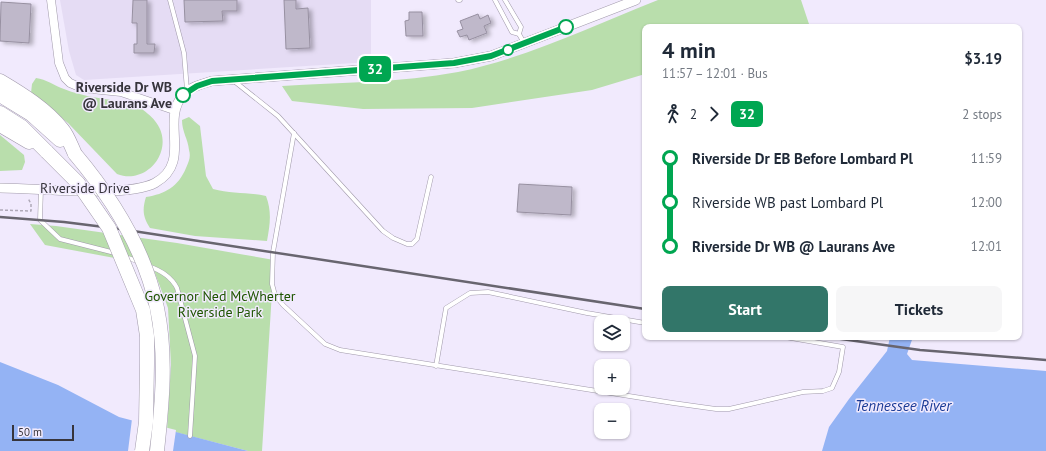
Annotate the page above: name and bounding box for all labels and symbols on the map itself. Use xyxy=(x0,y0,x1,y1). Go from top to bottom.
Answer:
unlabelled marker xyxy=(558,19,574,35)
unlabelled marker xyxy=(502,44,514,56)
line badge: 32 xyxy=(357,56,393,82)
place label: Riverside Dr WB @ Laurans Ave xyxy=(76,78,172,112)
marker: Riverside Dr WB @ Laurans Ave xyxy=(175,87,191,103)
street label: Riverside Drive xyxy=(40,179,130,197)
park label: Governor Ned McWherter Riverside Park xyxy=(144,287,296,321)
water label: Tennessee River xyxy=(855,396,952,415)
scale bar xyxy=(12,423,74,442)

